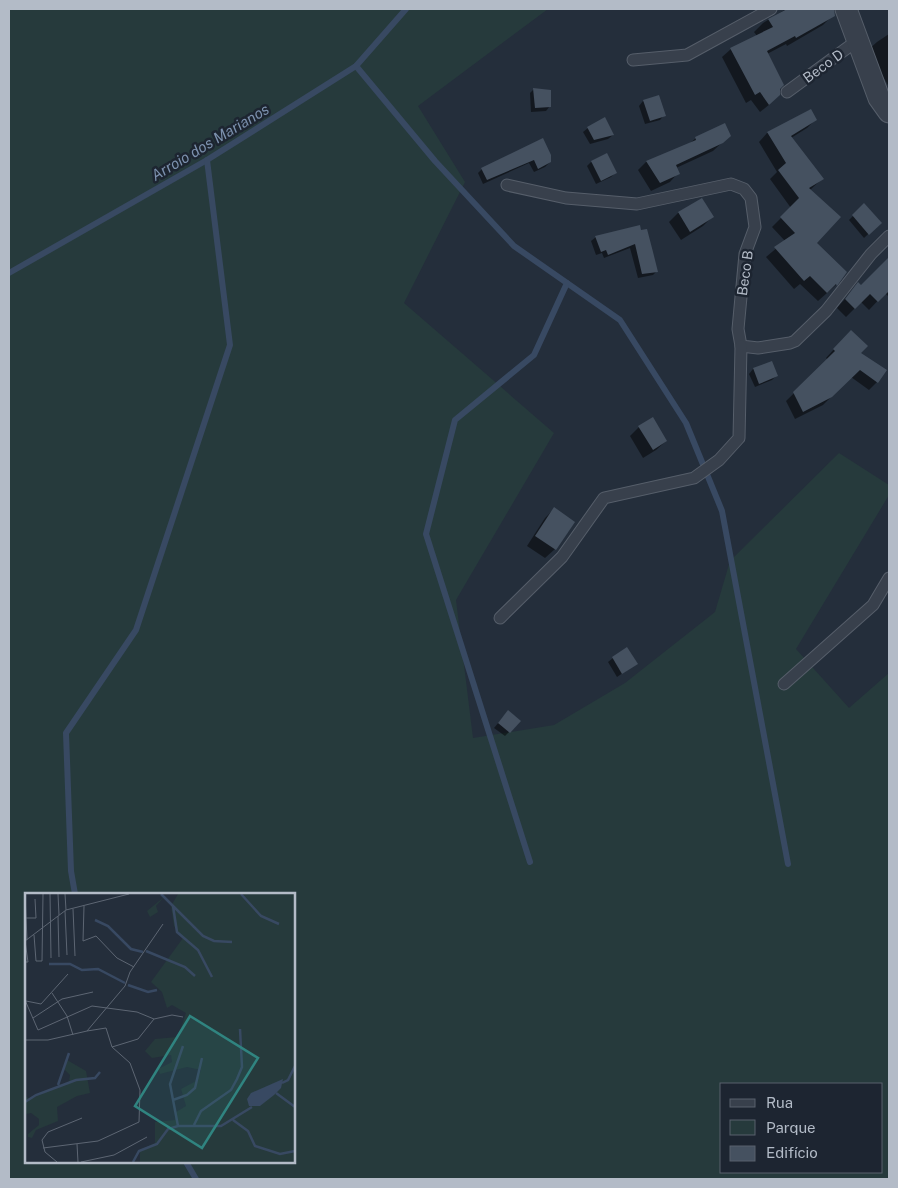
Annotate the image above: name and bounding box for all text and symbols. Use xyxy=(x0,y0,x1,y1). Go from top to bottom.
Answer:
street label: Beco D xyxy=(800,46,846,86)
water label: Arroio dos Marianos xyxy=(148,100,272,184)
street label: Beco B xyxy=(734,249,756,297)
inset map xyxy=(25,893,295,1163)
legend xyxy=(720,1083,883,1173)
text: Rua xyxy=(766,1094,793,1111)
text: Parque xyxy=(766,1119,816,1136)
text: Edifício xyxy=(766,1144,818,1161)

